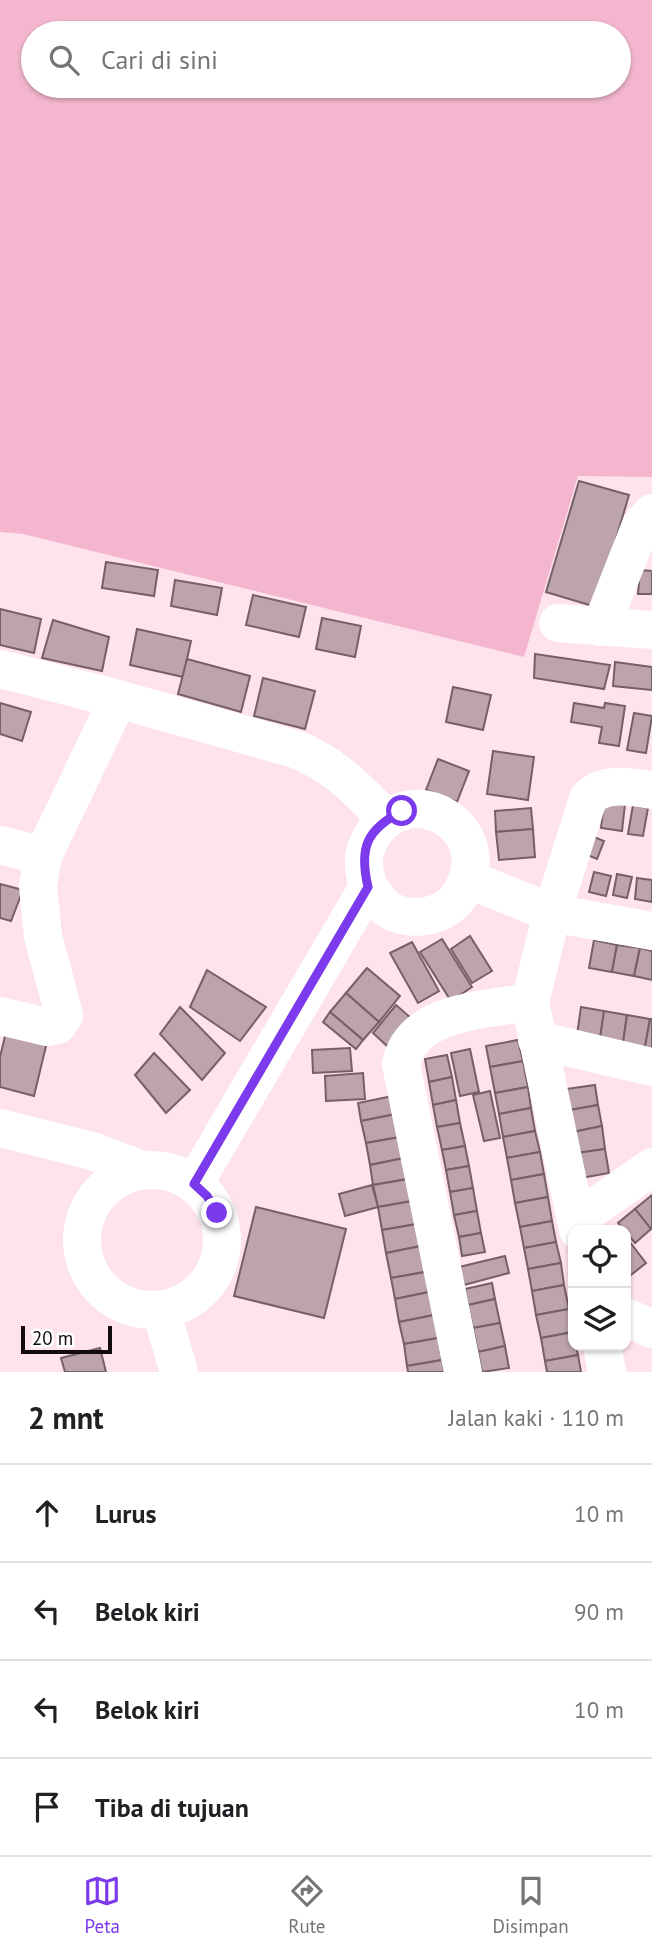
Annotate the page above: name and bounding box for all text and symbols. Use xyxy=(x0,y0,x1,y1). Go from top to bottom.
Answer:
search box xyxy=(21,21,631,98)
icon: search xyxy=(45,41,83,79)
text: Cari di sini xyxy=(101,43,218,76)
route start xyxy=(386,795,417,826)
route end xyxy=(201,1197,232,1228)
map controls xyxy=(568,1225,631,1351)
button: locate xyxy=(568,1225,631,1288)
button: layers xyxy=(568,1288,631,1351)
scale bar xyxy=(21,1323,112,1355)
text: 20 m xyxy=(32,1326,73,1350)
text: 2 mnt xyxy=(28,1398,104,1437)
text: Jalan kaki · 110 m xyxy=(449,1403,624,1432)
icon: ahead xyxy=(28,1494,66,1532)
text: Lurus xyxy=(95,1497,156,1530)
text: 10 m xyxy=(574,1499,624,1528)
icon: left xyxy=(28,1592,66,1630)
text: Belok kiri xyxy=(95,1595,200,1628)
text: 90 m xyxy=(574,1597,624,1626)
icon: left xyxy=(28,1690,66,1728)
text: Belok kiri xyxy=(95,1693,200,1726)
text: 10 m xyxy=(574,1695,624,1724)
icon: arrive xyxy=(28,1788,66,1826)
text: Tiba di tujuan xyxy=(95,1791,249,1824)
tab: Peta xyxy=(83,1872,121,1938)
tab: Rute xyxy=(288,1872,326,1938)
tab: Disimpan xyxy=(493,1872,569,1938)

